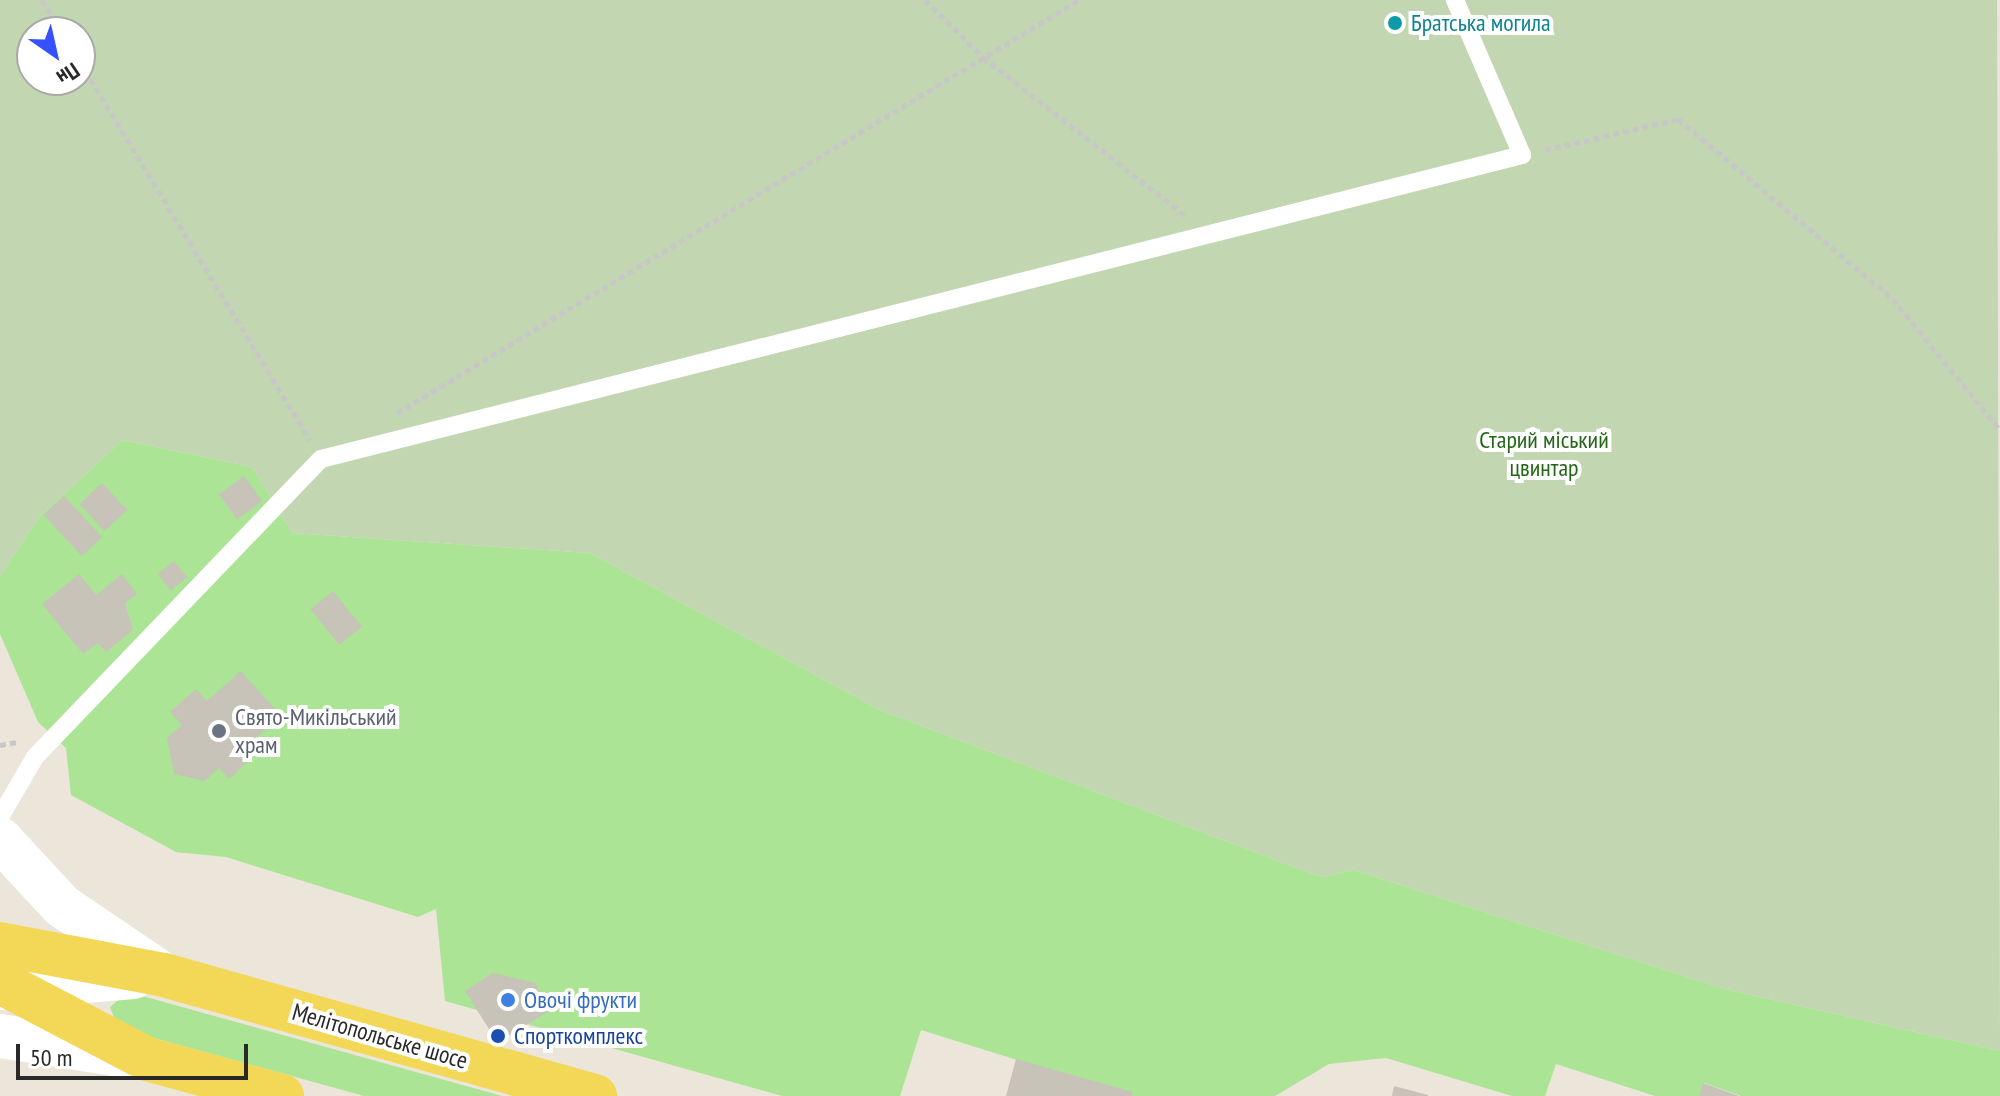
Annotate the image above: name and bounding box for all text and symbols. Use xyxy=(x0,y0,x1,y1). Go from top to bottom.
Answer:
place label: Братська могила xyxy=(1411,9,1551,37)
marker: Братська могила xyxy=(1386,14,1404,32)
north arrow xyxy=(16,16,96,96)
text: Пн xyxy=(52,57,85,92)
park label: Старий міський цвинтар xyxy=(1479,426,1609,482)
place label: Свято-Микільський храм xyxy=(235,703,397,759)
marker: Свято-Микільський храм xyxy=(210,722,228,740)
place label: Овочі фрукти xyxy=(524,986,637,1014)
marker: Овочі фрукти xyxy=(499,991,517,1009)
street label: Мелітопольське шосе xyxy=(289,997,471,1075)
place label: Спорткомплекс xyxy=(514,1022,643,1050)
marker: Спорткомплекс xyxy=(489,1027,507,1045)
scale bar xyxy=(20,1028,252,1078)
text: 50 m xyxy=(30,1042,72,1073)

